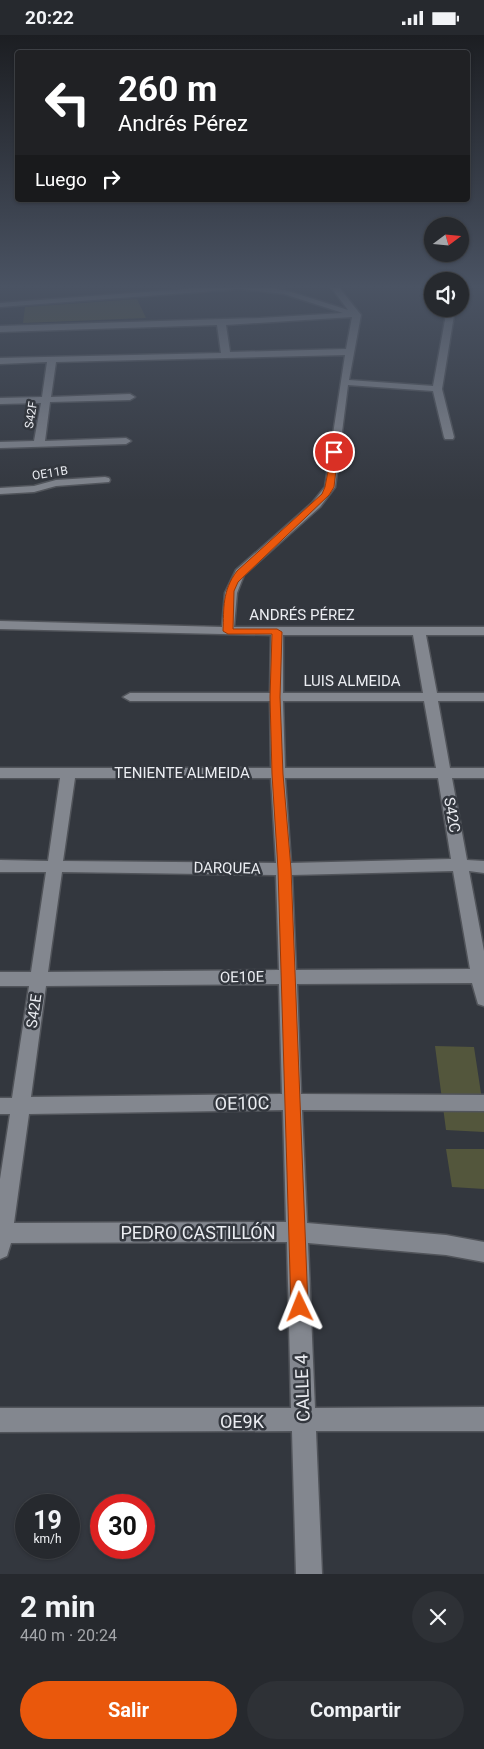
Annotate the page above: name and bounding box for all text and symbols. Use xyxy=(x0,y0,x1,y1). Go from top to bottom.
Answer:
text: 20:22 xyxy=(25,6,74,29)
text: 260 m xyxy=(118,69,217,110)
icon: left xyxy=(35,70,100,135)
text: Andrés Pérez xyxy=(118,111,248,136)
icon: right xyxy=(97,165,125,193)
text: Luego xyxy=(35,168,87,191)
north arrow xyxy=(424,217,469,263)
map controls xyxy=(424,217,469,317)
button: sound xyxy=(424,272,469,317)
street label: S42F xyxy=(22,400,40,430)
pin xyxy=(313,431,355,473)
icon: arrive xyxy=(320,438,348,466)
street label: OE11B xyxy=(31,463,69,483)
street label: ANDRÉS PÉREZ xyxy=(249,606,355,624)
street label: LUIS ALMEIDA xyxy=(303,672,401,690)
street label: TENIENTE ALMEIDA xyxy=(114,764,250,782)
street label: S42C xyxy=(440,796,464,834)
street label: DARQUEA xyxy=(193,858,261,878)
street label: OE10E xyxy=(220,968,265,986)
street label: S42E xyxy=(23,992,45,1029)
street label: OE10C xyxy=(215,1092,269,1114)
street label: PEDRO CASTILLÓN xyxy=(120,1222,276,1243)
position arrow xyxy=(273,1280,325,1332)
street label: CALLE 4 xyxy=(290,1354,314,1422)
street label: OE9K xyxy=(220,1411,265,1432)
speed limit sign: 30 xyxy=(90,1494,155,1559)
text: 19 xyxy=(33,1506,62,1535)
text: km/h xyxy=(33,1532,62,1546)
text: 2 min xyxy=(20,1589,95,1624)
button: close xyxy=(412,1591,464,1643)
text: 440 m · 20:24 xyxy=(20,1626,117,1645)
button: Salir xyxy=(20,1681,237,1739)
button: Compartir xyxy=(247,1681,464,1739)

